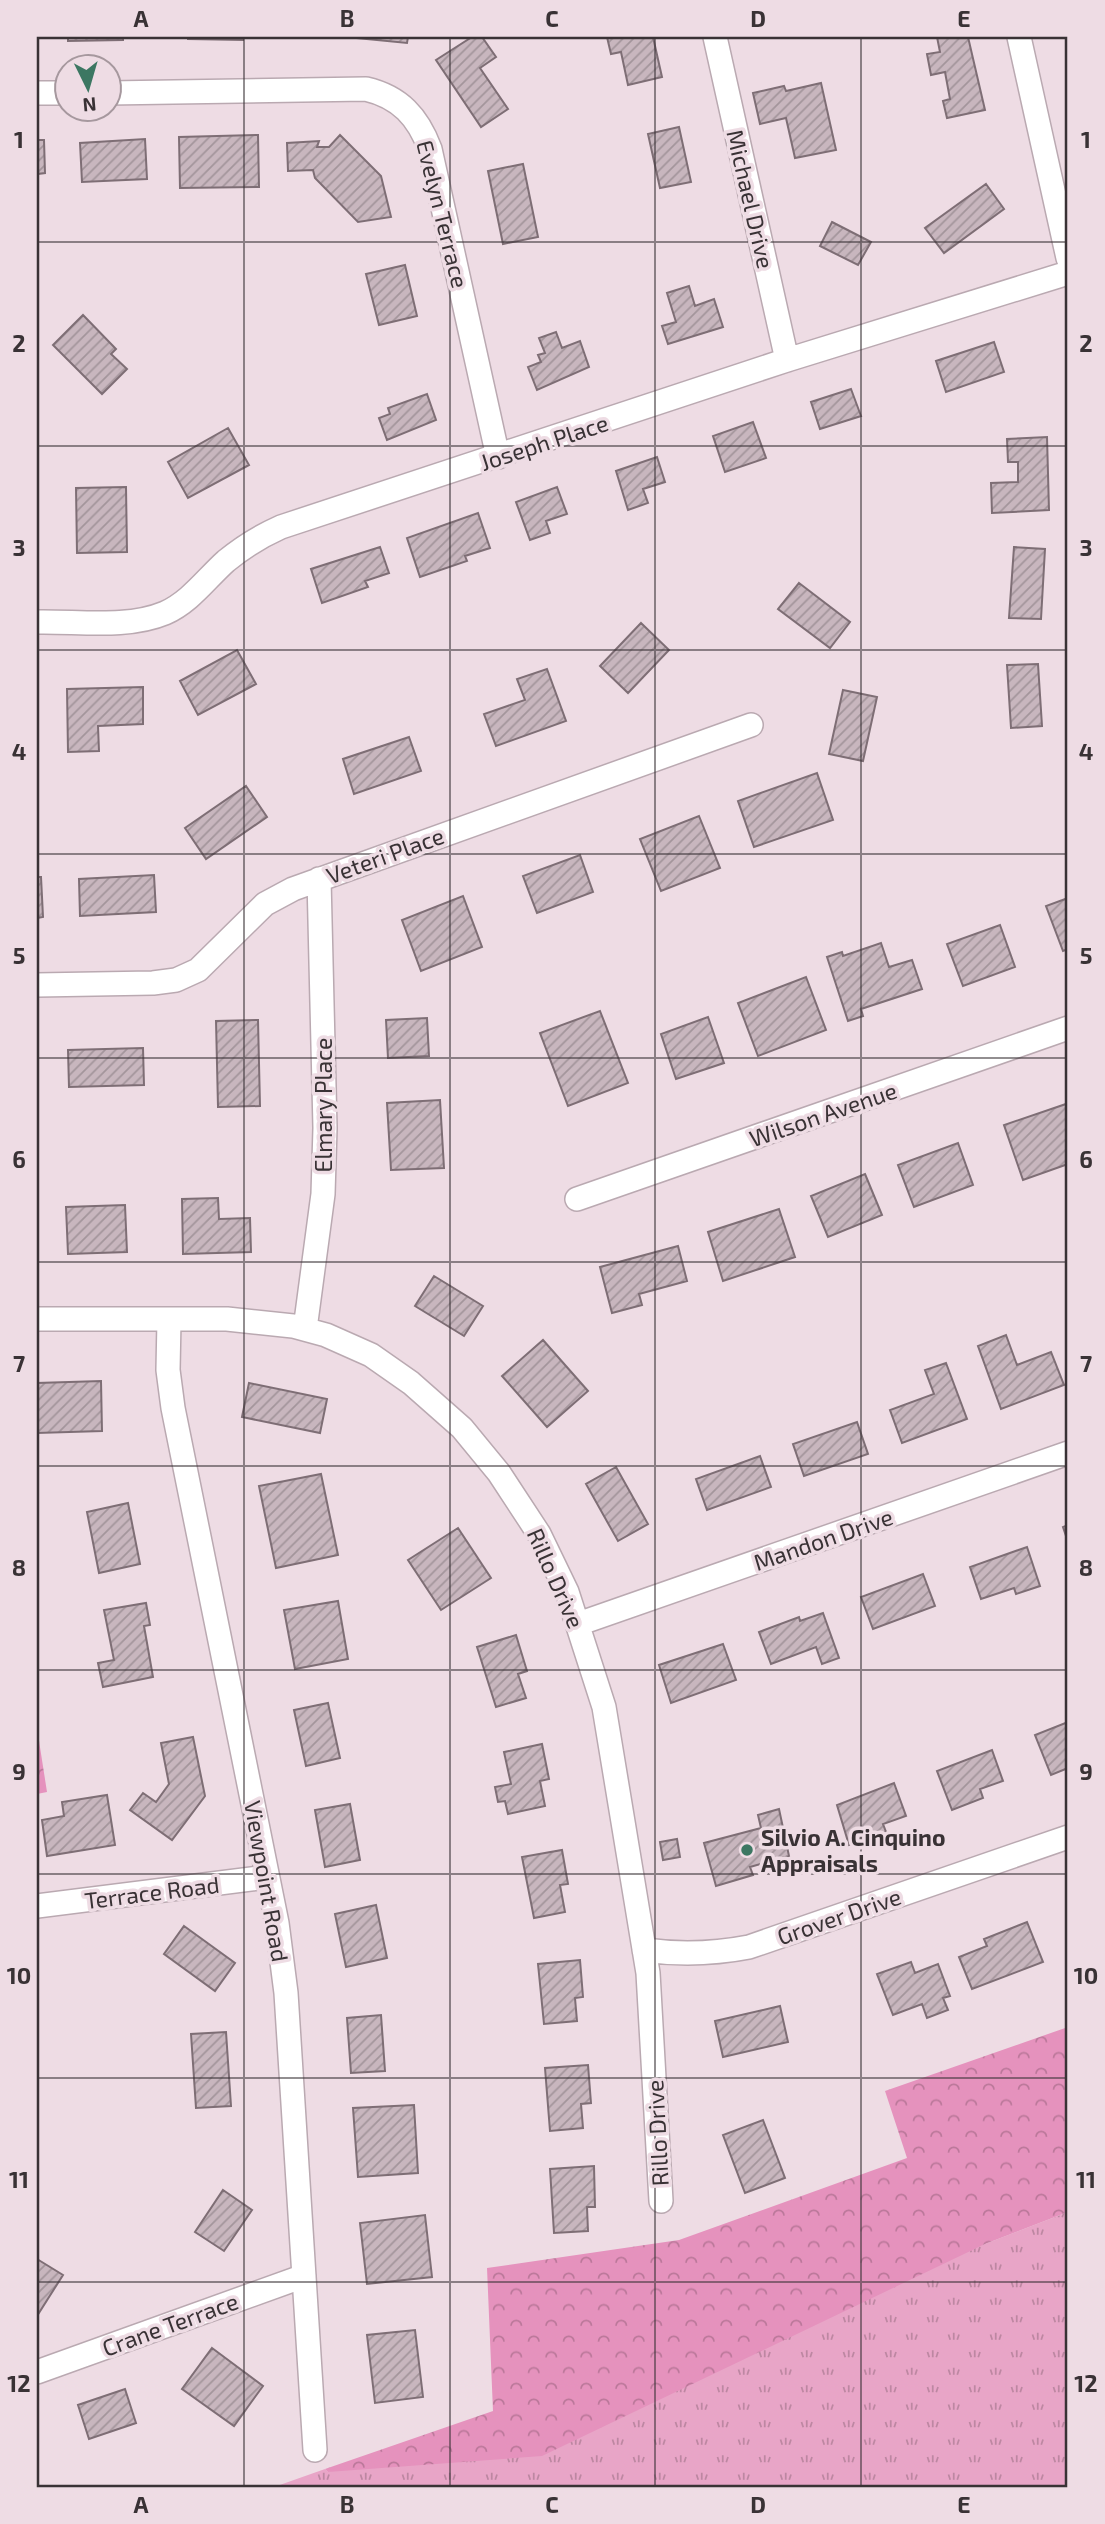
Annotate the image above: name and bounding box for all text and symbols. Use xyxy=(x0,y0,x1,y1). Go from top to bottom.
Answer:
text: A xyxy=(133,4,149,32)
text: B xyxy=(340,4,354,32)
text: C xyxy=(545,4,559,32)
text: D xyxy=(750,4,766,32)
text: E xyxy=(957,4,971,32)
north arrow xyxy=(52,52,122,122)
text: N xyxy=(82,93,97,117)
text: 1 xyxy=(14,125,24,153)
text: 1 xyxy=(1081,125,1091,153)
street label: Michael Drive xyxy=(721,127,781,271)
street label: Evelyn Terrace xyxy=(411,137,475,291)
text: 2 xyxy=(12,329,26,357)
text: 2 xyxy=(1079,329,1093,357)
street label: Joseph Place xyxy=(476,408,612,476)
text: 3 xyxy=(12,533,26,561)
text: 3 xyxy=(1079,533,1093,561)
text: 4 xyxy=(12,737,26,765)
text: 4 xyxy=(1079,737,1093,765)
street label: Veteri Place xyxy=(322,821,448,889)
text: 5 xyxy=(13,941,25,969)
text: 5 xyxy=(1080,941,1092,969)
street label: Elmary Place xyxy=(309,1038,337,1172)
street label: Wilson Avenue xyxy=(746,1076,900,1152)
text: 6 xyxy=(12,1145,26,1173)
text: 6 xyxy=(1079,1145,1093,1173)
text: 7 xyxy=(13,1349,25,1377)
text: 7 xyxy=(1080,1349,1092,1377)
street label: Mandon Drive xyxy=(750,1502,896,1576)
street label: Rillo Drive xyxy=(522,1524,590,1632)
text: 8 xyxy=(12,1553,26,1581)
text: 8 xyxy=(1079,1553,1093,1581)
text: 9 xyxy=(12,1757,26,1785)
text: 9 xyxy=(1079,1757,1093,1785)
street label: Viewpoint Road xyxy=(239,1798,295,1964)
place label: Silvio A. Cinquino Appraisals xyxy=(761,1823,946,1877)
marker: Silvio A. Cinquino Appraisals xyxy=(739,1842,755,1858)
street label: Terrace Road xyxy=(83,1870,221,1914)
street label: Grover Drive xyxy=(773,1882,905,1950)
text: 10 xyxy=(7,1961,31,1989)
text: 10 xyxy=(1074,1961,1098,1989)
street label: Rillo Drive xyxy=(640,2079,674,2187)
text: 11 xyxy=(9,2165,29,2193)
text: 11 xyxy=(1076,2165,1096,2193)
street label: Crane Terrace xyxy=(98,2286,242,2362)
text: 12 xyxy=(7,2369,31,2397)
text: 12 xyxy=(1074,2369,1098,2397)
text: A xyxy=(133,2490,149,2518)
text: B xyxy=(340,2490,354,2518)
text: C xyxy=(545,2490,559,2518)
text: D xyxy=(750,2490,766,2518)
text: E xyxy=(957,2490,971,2518)

